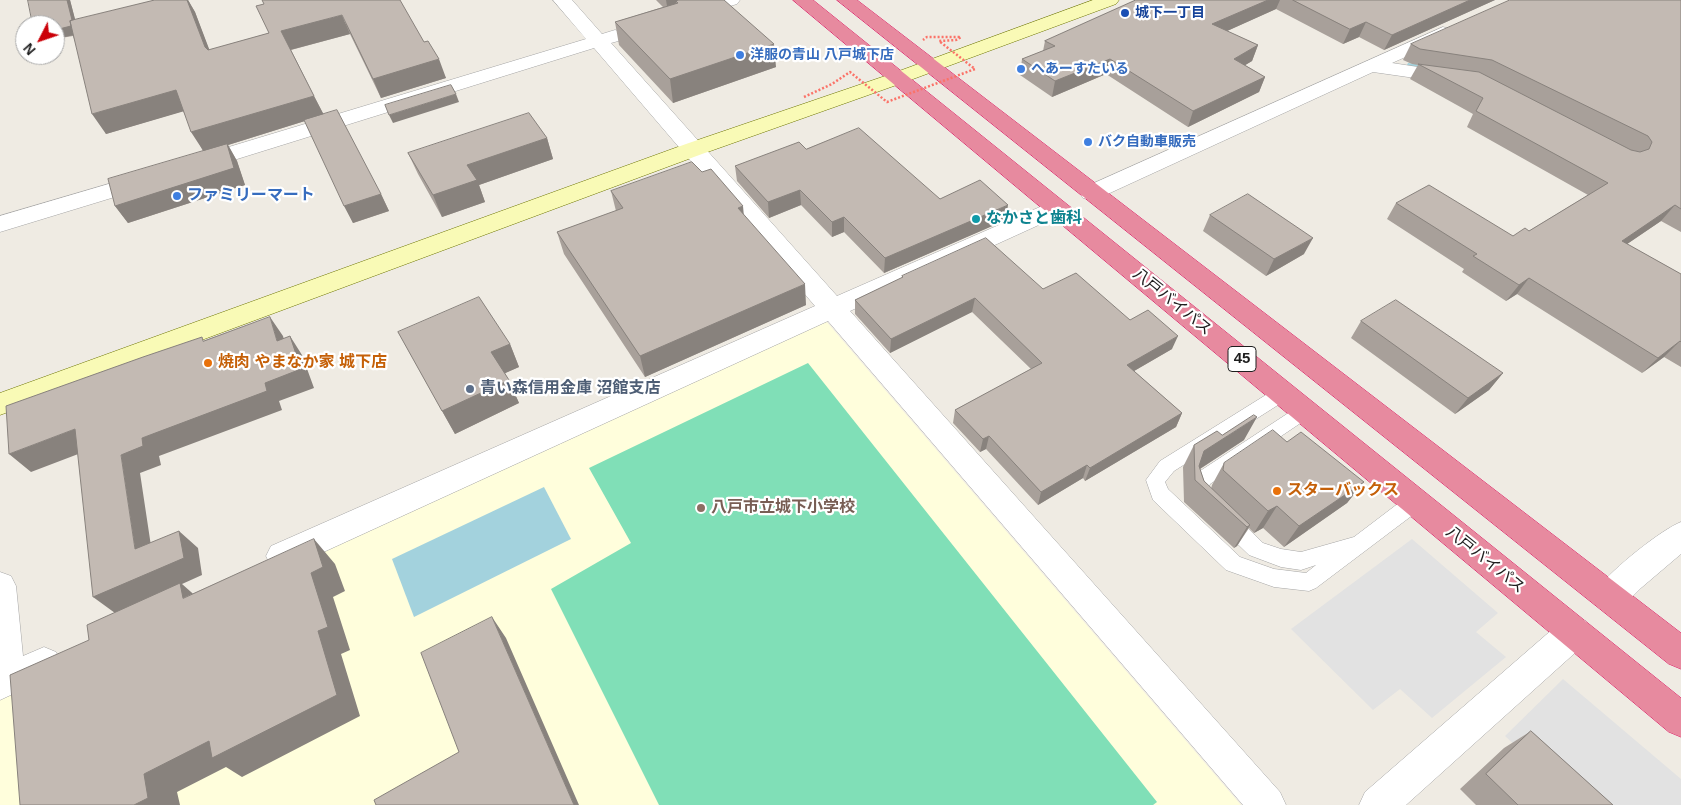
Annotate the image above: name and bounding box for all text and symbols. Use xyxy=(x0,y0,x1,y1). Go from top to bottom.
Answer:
place label: 城下一丁目 xyxy=(1135,5,1205,21)
marker: 城下一丁目 xyxy=(1119,7,1131,19)
north arrow xyxy=(15,15,65,65)
text: N xyxy=(20,40,39,58)
place label: 洋服の青山 八戸城下店 xyxy=(750,47,894,63)
marker: 洋服の青山 八戸城下店 xyxy=(734,49,746,61)
place label: へあーすたいる xyxy=(1031,61,1129,77)
marker: へあーすたいる xyxy=(1015,63,1027,75)
place label: バク自動車販売 xyxy=(1098,134,1196,150)
marker: バク自動車販売 xyxy=(1082,136,1094,148)
place label: ファミリーマート xyxy=(187,186,315,206)
marker: ファミリーマート xyxy=(171,190,183,202)
place label: なかさと歯科 xyxy=(986,209,1082,229)
marker: なかさと歯科 xyxy=(970,213,982,225)
street label: 八戸バイパス xyxy=(1129,264,1215,340)
road number: 45 xyxy=(1228,346,1256,372)
place label: 焼肉 やまなか家 城下店 xyxy=(218,353,387,373)
marker: 焼肉 やまなか家 城下店 xyxy=(202,357,214,369)
place label: 青い森信用金庫 沼館支店 xyxy=(480,379,660,399)
marker: 青い森信用金庫 沼館支店 xyxy=(464,383,476,395)
place label: スターバックス xyxy=(1287,481,1399,501)
marker: スターバックス xyxy=(1271,485,1283,497)
place label: 八戸市立城下小学校 xyxy=(711,498,855,518)
marker: 八戸市立城下小学校 xyxy=(695,502,707,514)
street label: 八戸バイパス xyxy=(1442,522,1528,598)

